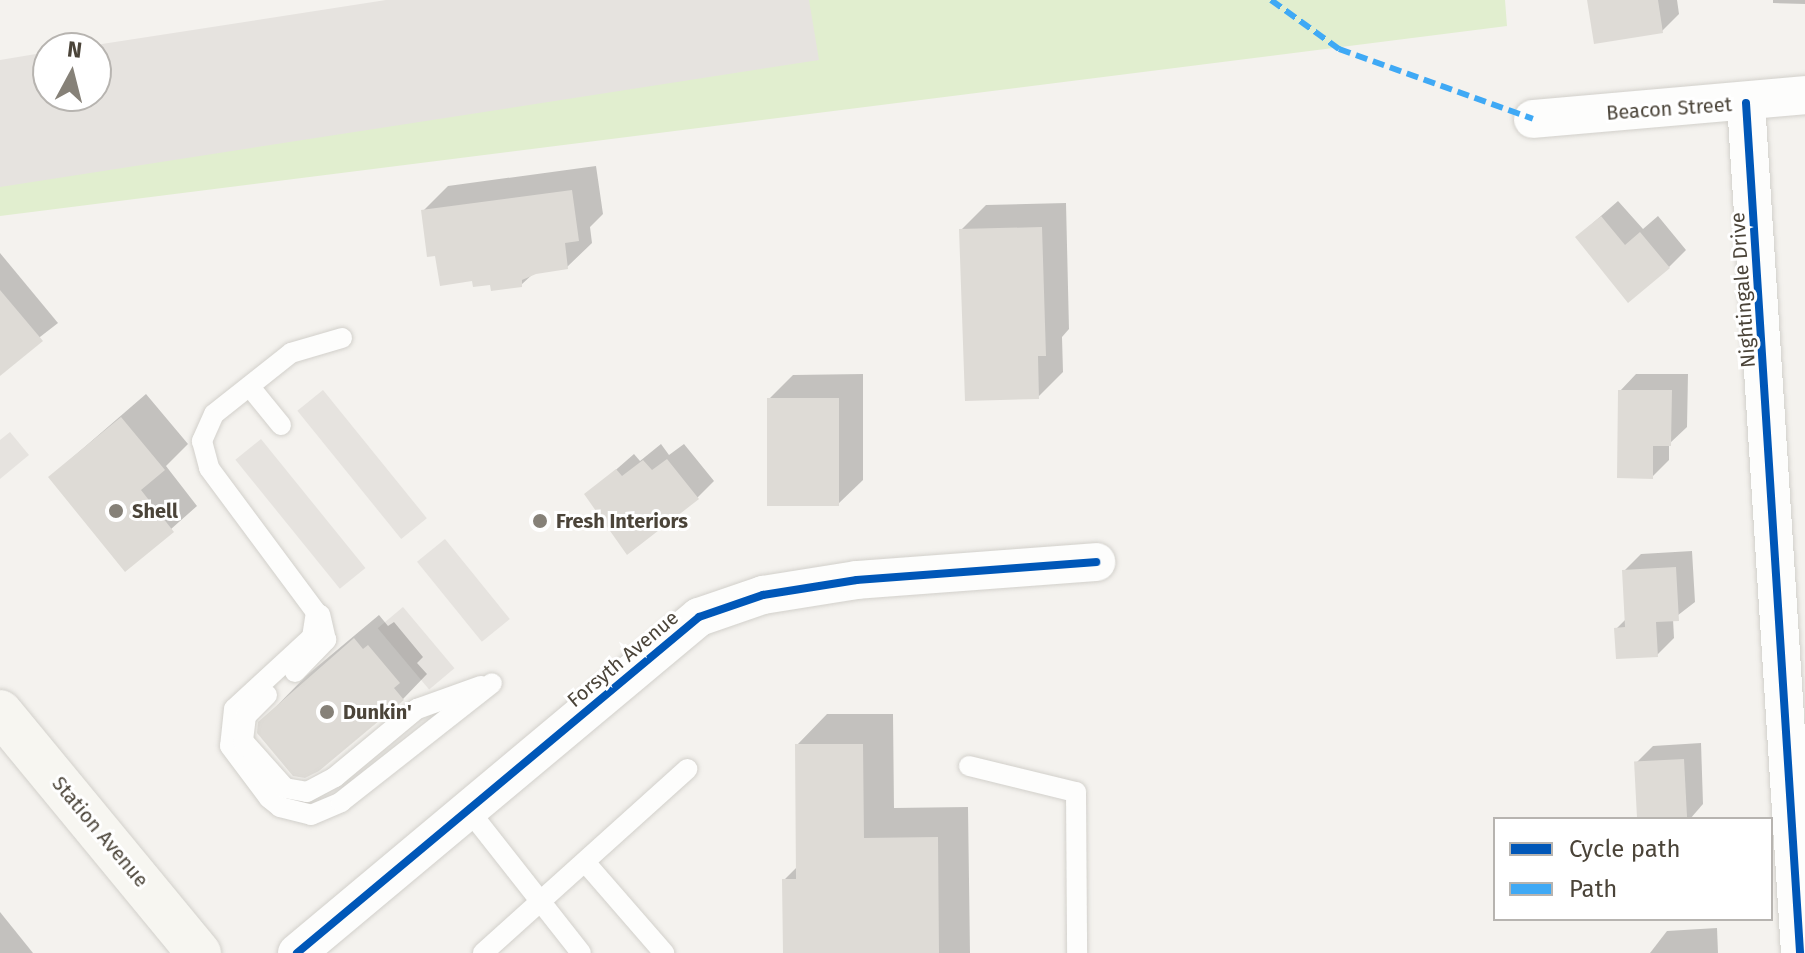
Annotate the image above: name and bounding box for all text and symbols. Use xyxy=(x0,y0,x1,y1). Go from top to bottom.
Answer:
north arrow xyxy=(32,32,112,112)
text: N xyxy=(66,35,84,64)
street label: Beacon Street xyxy=(1605,93,1733,125)
street label: Nightingale Drive xyxy=(1726,212,1760,368)
place label: Shell xyxy=(132,499,178,523)
marker: Shell xyxy=(107,502,125,520)
place label: Fresh Interiors xyxy=(556,509,688,533)
marker: Fresh Interiors xyxy=(531,512,549,530)
street label: Forsyth Avenue xyxy=(563,606,683,712)
place label: Dunkin' xyxy=(343,700,412,724)
marker: Dunkin' xyxy=(318,703,336,721)
street label: Station Avenue xyxy=(47,772,153,892)
legend xyxy=(1493,817,1773,921)
text: Cycle path xyxy=(1569,835,1681,863)
text: Path xyxy=(1569,875,1617,903)

